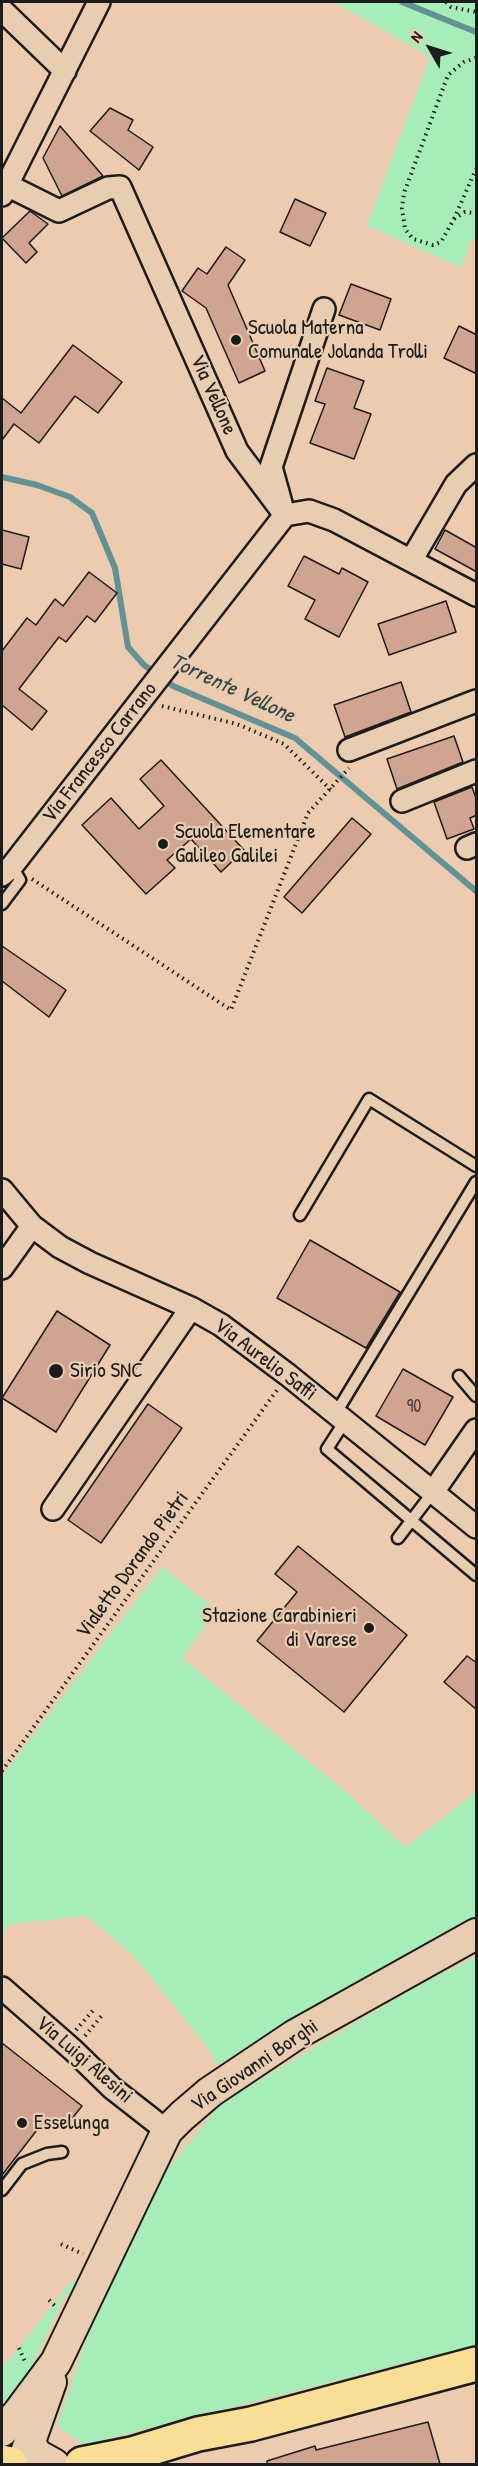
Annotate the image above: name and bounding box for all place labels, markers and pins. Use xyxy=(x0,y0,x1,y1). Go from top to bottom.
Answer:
place label: Scuola Materna Comunale Jolanda Trolli xyxy=(248,315,428,365)
marker: Scuola Materna Comunale Jolanda Trolli xyxy=(229,333,243,347)
place label: Scuola Elementare Galileo Galilei xyxy=(175,819,316,869)
marker: Scuola Elementare Galileo Galilei xyxy=(156,837,170,851)
place label: Sirio SNC xyxy=(70,1358,143,1384)
marker: Sirio SNC xyxy=(47,1362,65,1380)
place label: Stazione Carabinieri di Varese xyxy=(202,1603,357,1653)
marker: Stazione Carabinieri di Varese xyxy=(362,1621,376,1635)
place label: Esselunga xyxy=(34,2110,109,2136)
marker: Esselunga xyxy=(15,2116,29,2130)

